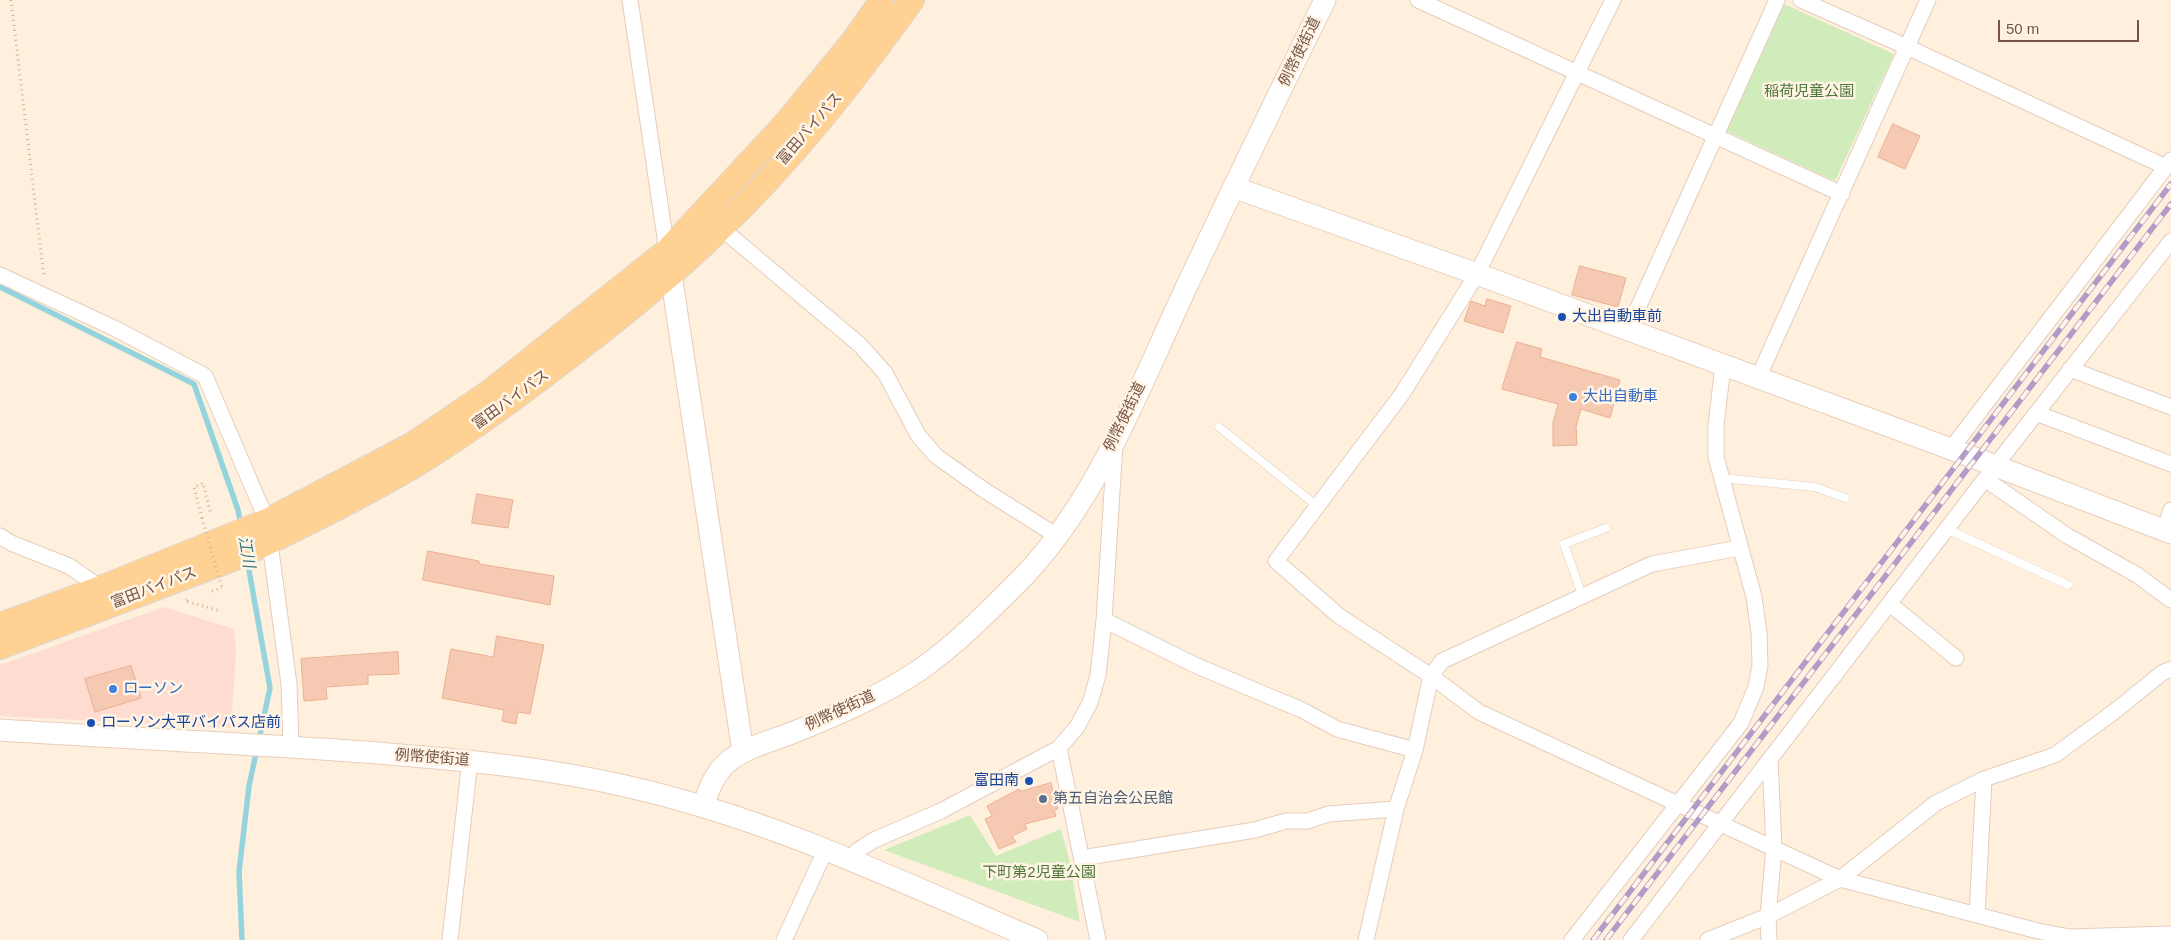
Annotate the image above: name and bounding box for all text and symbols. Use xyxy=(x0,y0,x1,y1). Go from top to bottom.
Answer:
scale bar xyxy=(2001,10,2142,42)
street label: 例幣使街道 xyxy=(1275,14,1325,90)
text: 50 m xyxy=(2006,20,2039,37)
park label: 稲荷児童公園 xyxy=(1764,83,1854,101)
street label: 富田バイパス xyxy=(774,89,846,169)
place label: 大出自動車前 xyxy=(1572,308,1662,326)
marker: 大出自動車前 xyxy=(1556,311,1568,323)
street label: 富田バイパス xyxy=(469,366,553,434)
street label: 例幣使街道 xyxy=(1100,379,1150,455)
place label: 大出自動車 xyxy=(1583,388,1658,406)
marker: 大出自動車 xyxy=(1567,391,1579,403)
water label: 江川 xyxy=(234,535,258,569)
street label: 富田バイパス xyxy=(109,563,199,613)
place label: ローソン xyxy=(123,680,183,698)
marker: ローソン xyxy=(107,683,119,695)
street label: 例幣使街道 xyxy=(802,687,878,735)
place label: ローソン大平バイパス店前 xyxy=(101,714,281,732)
marker: ローソン大平バイパス店前 xyxy=(85,717,97,729)
street label: 例幣使街道 xyxy=(394,746,470,770)
place label: 富田南 xyxy=(974,772,1019,790)
marker: 富田南 xyxy=(1023,775,1035,787)
place label: 第五自治会公民館 xyxy=(1053,790,1173,808)
marker: 第五自治会公民館 xyxy=(1037,793,1049,805)
park label: 下町第2児童公園 xyxy=(982,864,1096,882)

